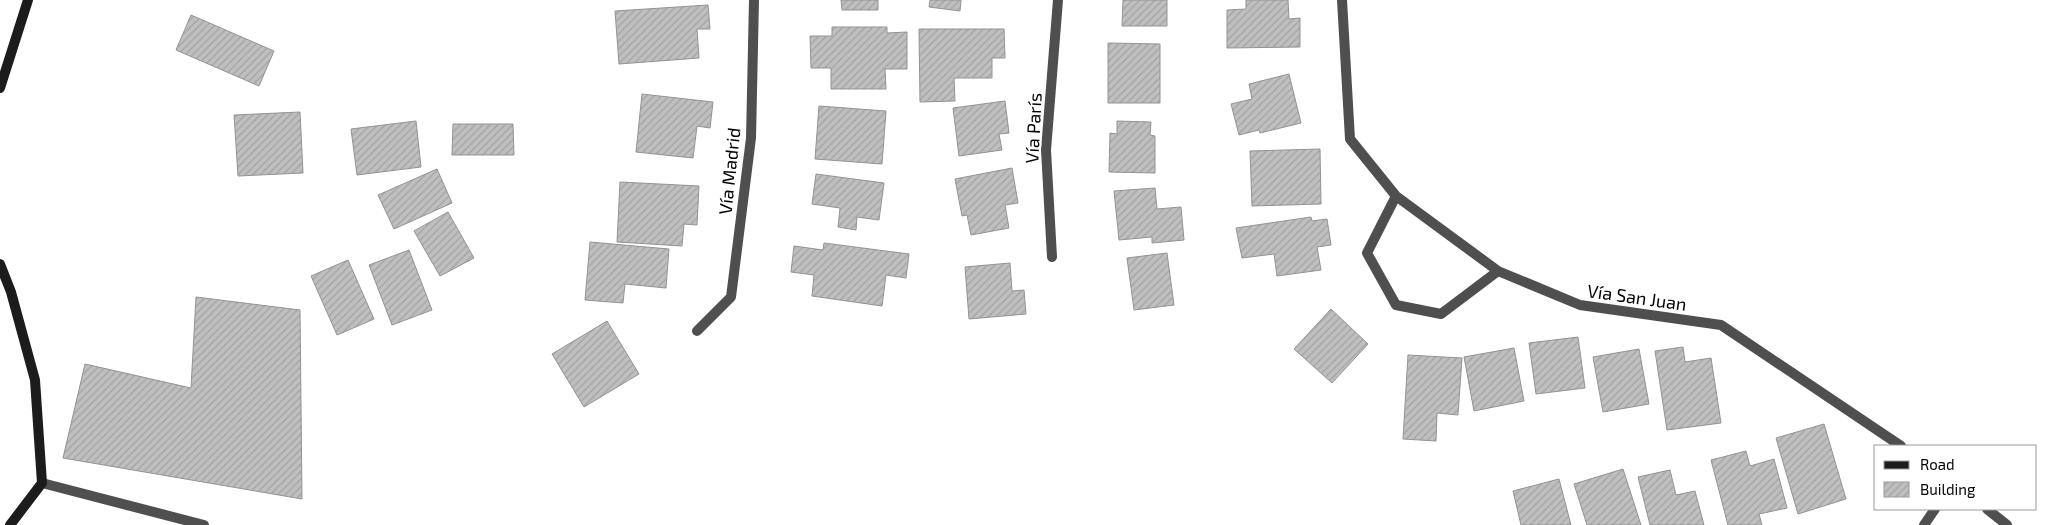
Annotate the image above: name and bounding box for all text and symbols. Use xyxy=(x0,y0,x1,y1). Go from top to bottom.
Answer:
street label: Vía París xyxy=(1020,92,1046,164)
street label: Vía Madrid xyxy=(713,126,745,216)
street label: Vía San Juan xyxy=(1586,279,1688,315)
legend xyxy=(1874,445,2037,510)
text: Road xyxy=(1920,455,1955,473)
text: Building xyxy=(1920,480,1976,498)

